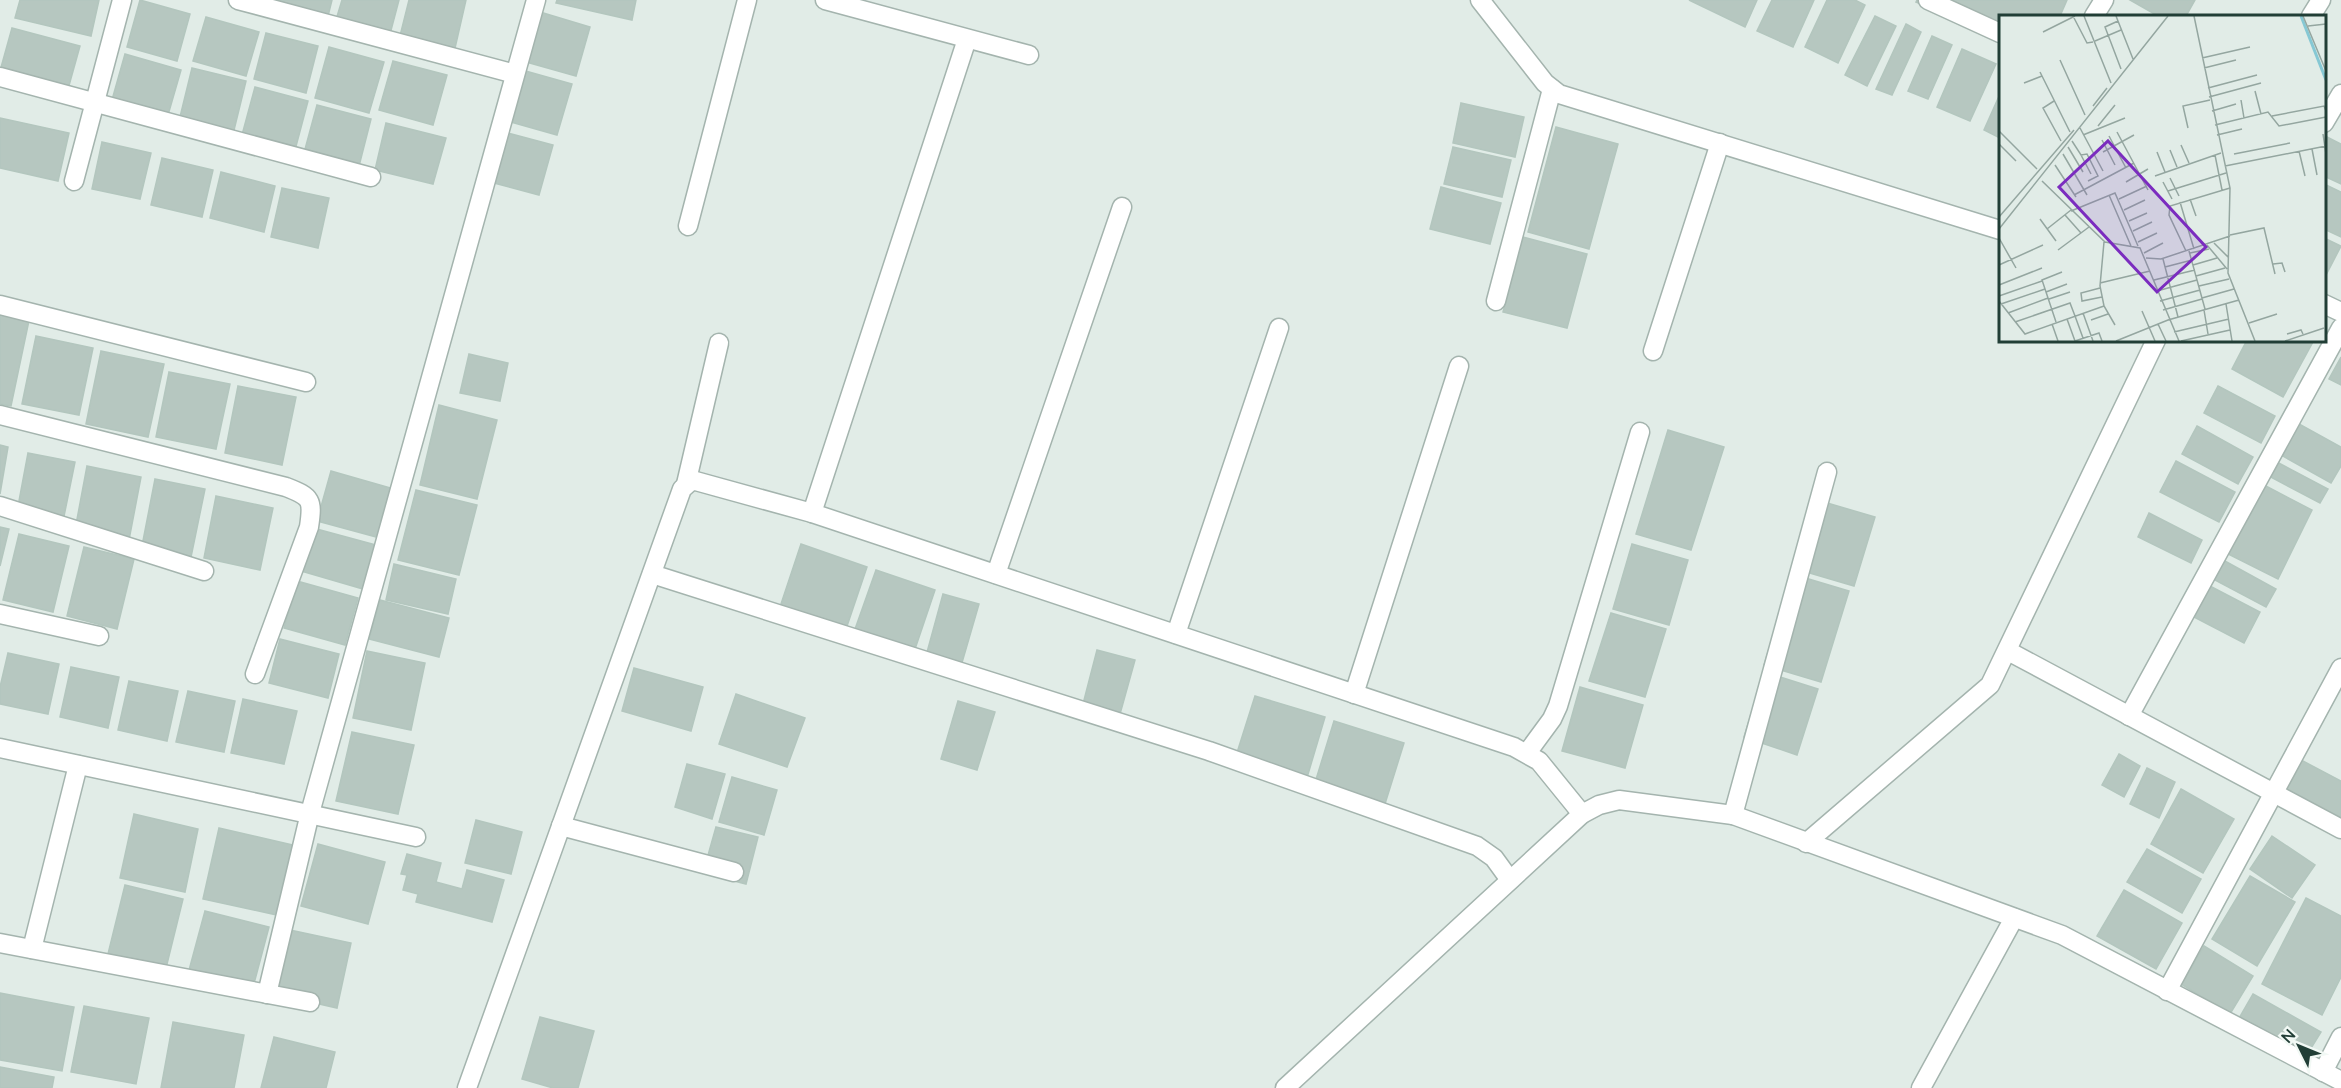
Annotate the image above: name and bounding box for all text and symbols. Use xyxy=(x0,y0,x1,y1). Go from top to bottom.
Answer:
inset map xyxy=(1999,15,2326,342)
north arrow xyxy=(2269,1016,2329,1076)
text: N xyxy=(2277,1025,2299,1047)

